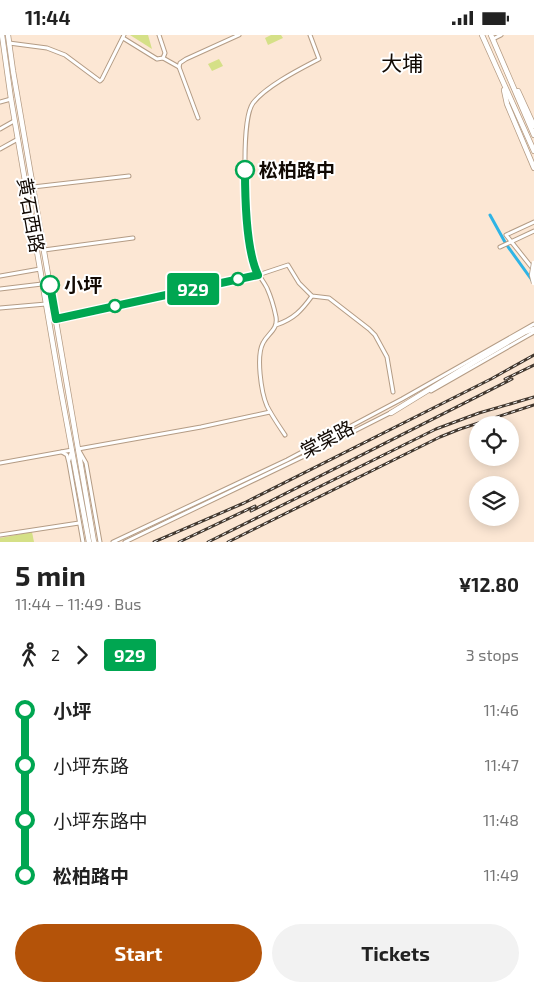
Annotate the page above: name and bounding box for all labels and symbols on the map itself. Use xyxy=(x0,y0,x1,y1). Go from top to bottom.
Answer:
district label: 大埔 xyxy=(381,50,423,75)
place label: 松柏路中 xyxy=(259,158,335,181)
marker: 松柏路中 xyxy=(235,160,255,180)
street label: 黄石西路 xyxy=(14,175,49,254)
unlabelled marker xyxy=(231,272,245,286)
place label: 小坪 xyxy=(64,273,102,296)
line badge: 929 xyxy=(164,273,222,305)
marker: 小坪 xyxy=(40,275,60,295)
unlabelled marker xyxy=(108,299,122,313)
street label: 棠棠路 xyxy=(296,415,357,462)

